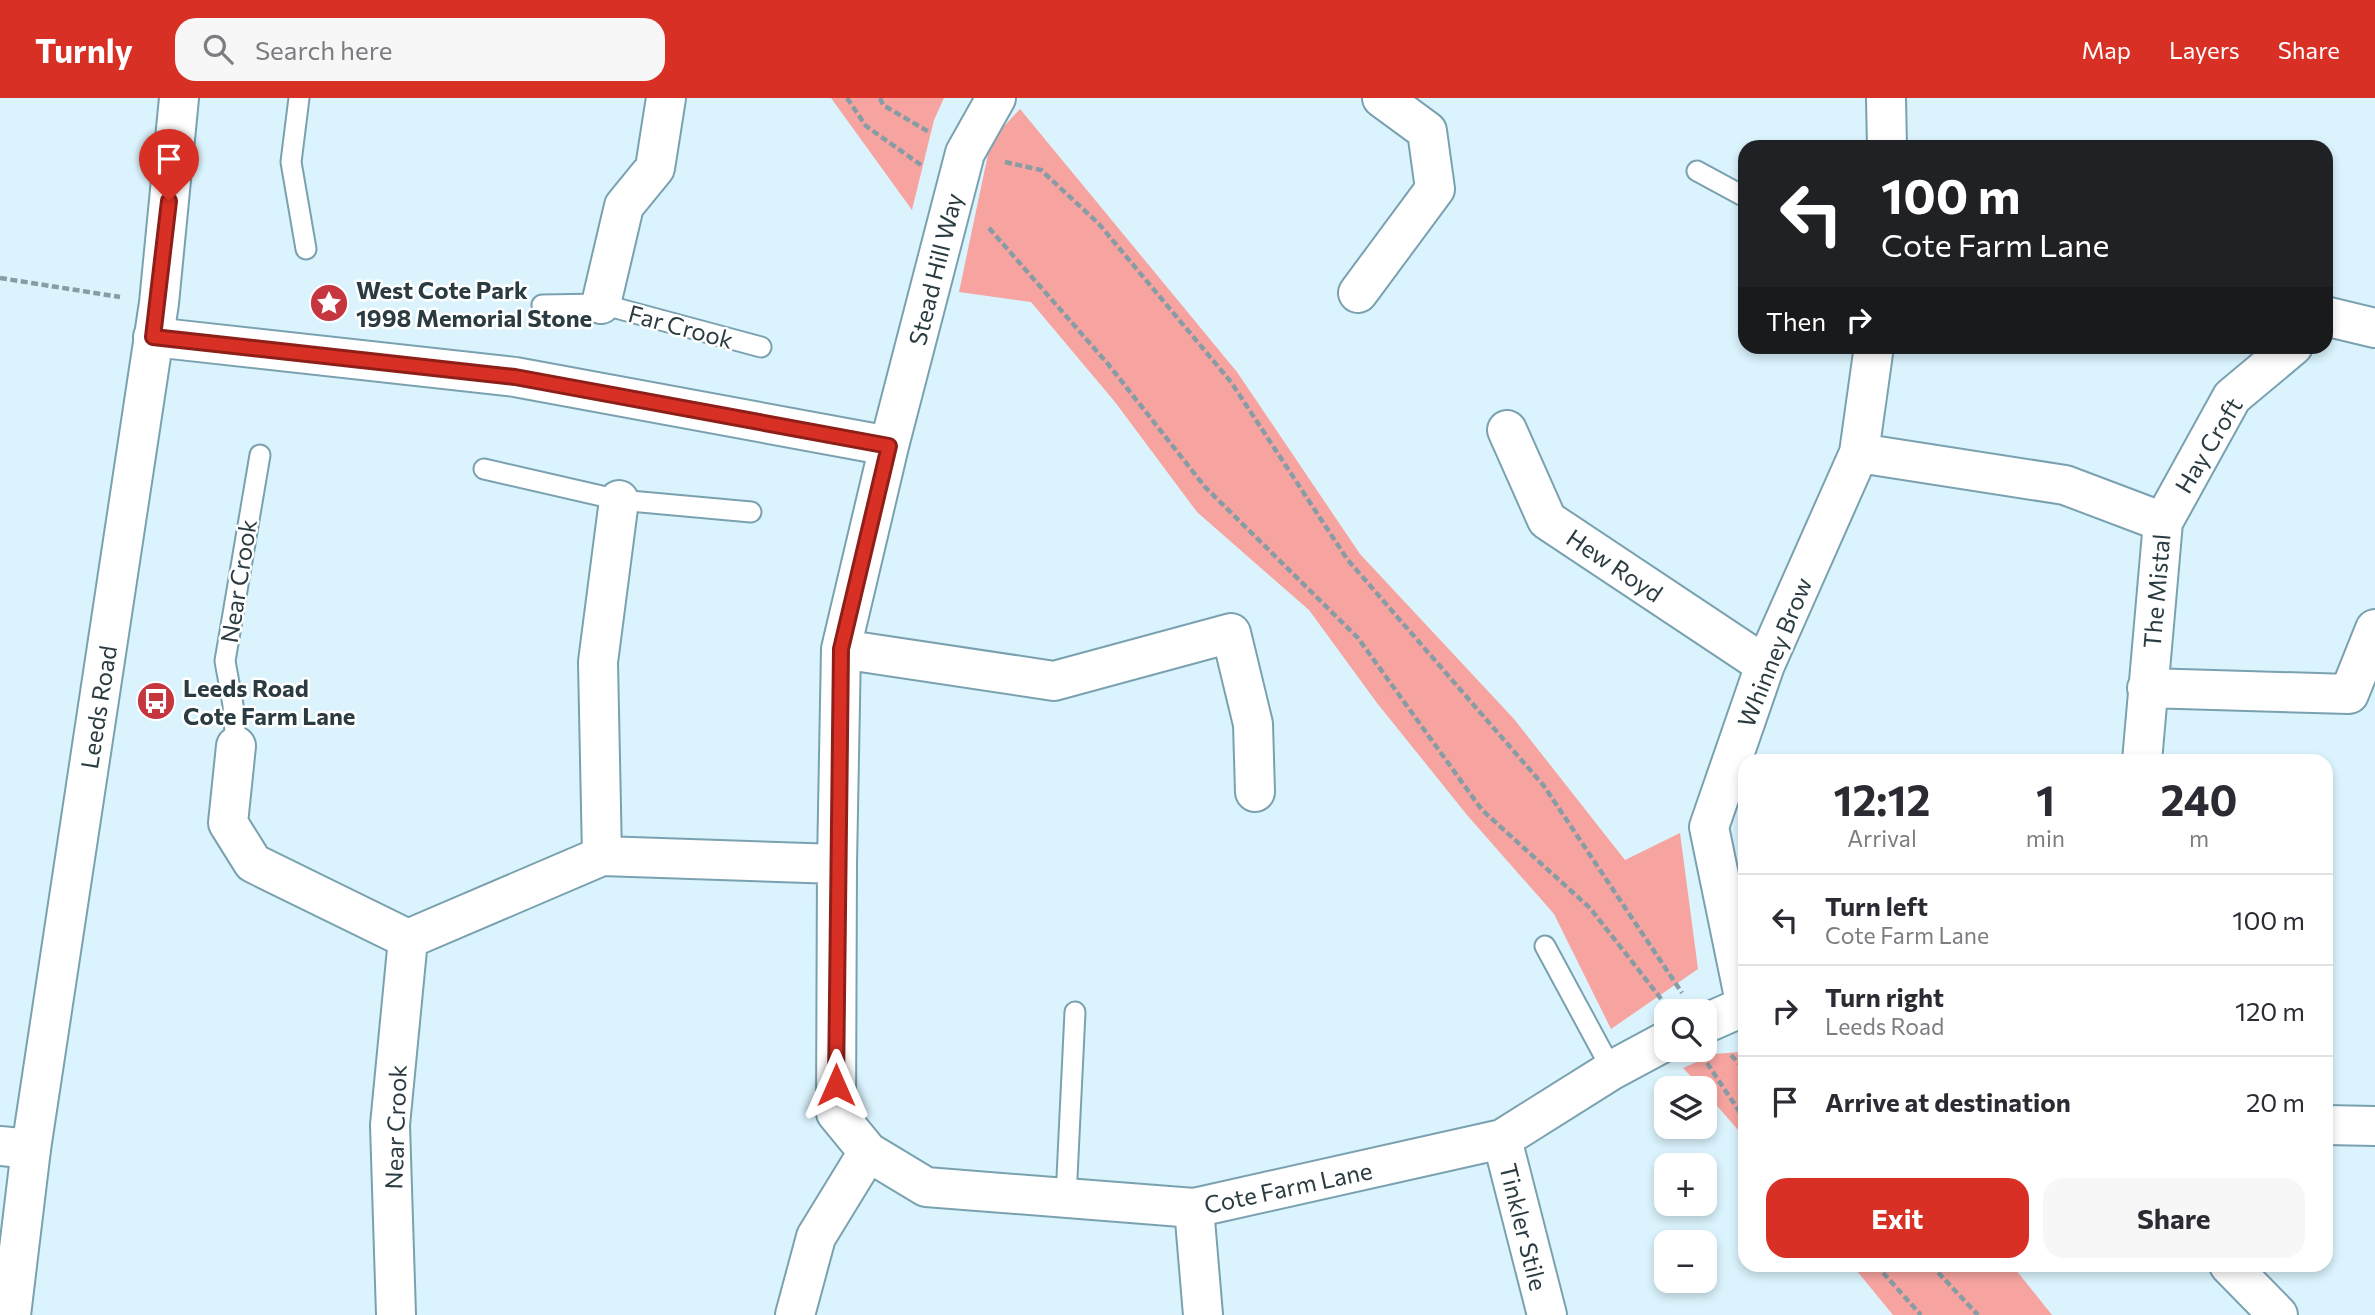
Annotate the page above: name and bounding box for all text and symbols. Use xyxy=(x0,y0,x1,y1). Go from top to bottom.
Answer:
search box xyxy=(175,18,665,81)
text: Turnly xyxy=(35,29,133,70)
icon: search xyxy=(199,30,237,68)
text: Search here xyxy=(255,34,392,65)
text: Map xyxy=(2082,35,2131,64)
text: Layers xyxy=(2169,35,2240,64)
text: Share xyxy=(2278,35,2340,64)
pin xyxy=(139,129,199,201)
icon: arrive xyxy=(150,140,188,178)
text: 100 m xyxy=(1881,164,2020,224)
icon: left xyxy=(1766,168,1857,259)
street label: Stead Hill Way xyxy=(902,190,968,348)
text: Cote Farm Lane xyxy=(1881,224,2109,264)
place label: West Cote Park 1998 Memorial Stone xyxy=(356,275,592,332)
place icon: West Cote Park 1998 Memorial Stone xyxy=(308,282,350,324)
street label: Far Crook xyxy=(625,298,737,354)
icon: right xyxy=(1840,301,1878,339)
text: Then xyxy=(1766,305,1826,336)
street label: Hay Croft xyxy=(2168,392,2248,498)
street label: Near Crook xyxy=(214,517,262,645)
street label: Hew Royd xyxy=(1562,522,1668,608)
street label: The Mistal xyxy=(2137,533,2175,649)
street label: Whinney Brow xyxy=(1731,573,1817,731)
street label: Leeds Road xyxy=(74,643,122,771)
place label: Leeds Road Cote Farm Lane xyxy=(183,673,355,730)
bus stop icon: Leeds Road Cote Farm Lane xyxy=(135,680,177,722)
text: 12:12 xyxy=(1833,773,1930,825)
text: 1 xyxy=(2036,773,2055,825)
text: 240 xyxy=(2161,773,2238,825)
text: Arrival xyxy=(1847,824,1917,852)
text: min xyxy=(2026,824,2065,852)
text: m xyxy=(2189,824,2209,852)
text: Turn left xyxy=(1825,890,1928,921)
icon: left xyxy=(1766,901,1804,939)
text: 100 m xyxy=(2232,904,2305,935)
text: Cote Farm Lane xyxy=(1825,921,1989,949)
text: Turn right xyxy=(1825,981,1944,1012)
icon: right xyxy=(1766,992,1804,1030)
text: 120 m xyxy=(2235,995,2305,1026)
map controls xyxy=(1654,999,1717,1293)
button: search xyxy=(1654,999,1717,1062)
text: Leeds Road xyxy=(1825,1012,1944,1040)
position arrow xyxy=(799,1048,873,1122)
street label: Near Crook xyxy=(378,1064,412,1190)
button: layers xyxy=(1654,1076,1717,1139)
icon: arrive xyxy=(1766,1083,1804,1121)
text: Arrive at destination xyxy=(1825,1086,2071,1117)
text: 20 m xyxy=(2246,1086,2305,1117)
button: + xyxy=(1654,1153,1717,1216)
street label: Cote Farm Lane xyxy=(1201,1155,1375,1219)
street label: Tinkler Stile xyxy=(1494,1160,1554,1294)
button: Exit xyxy=(1766,1178,2029,1258)
button: Share xyxy=(2043,1178,2305,1258)
button: − xyxy=(1654,1230,1717,1293)

